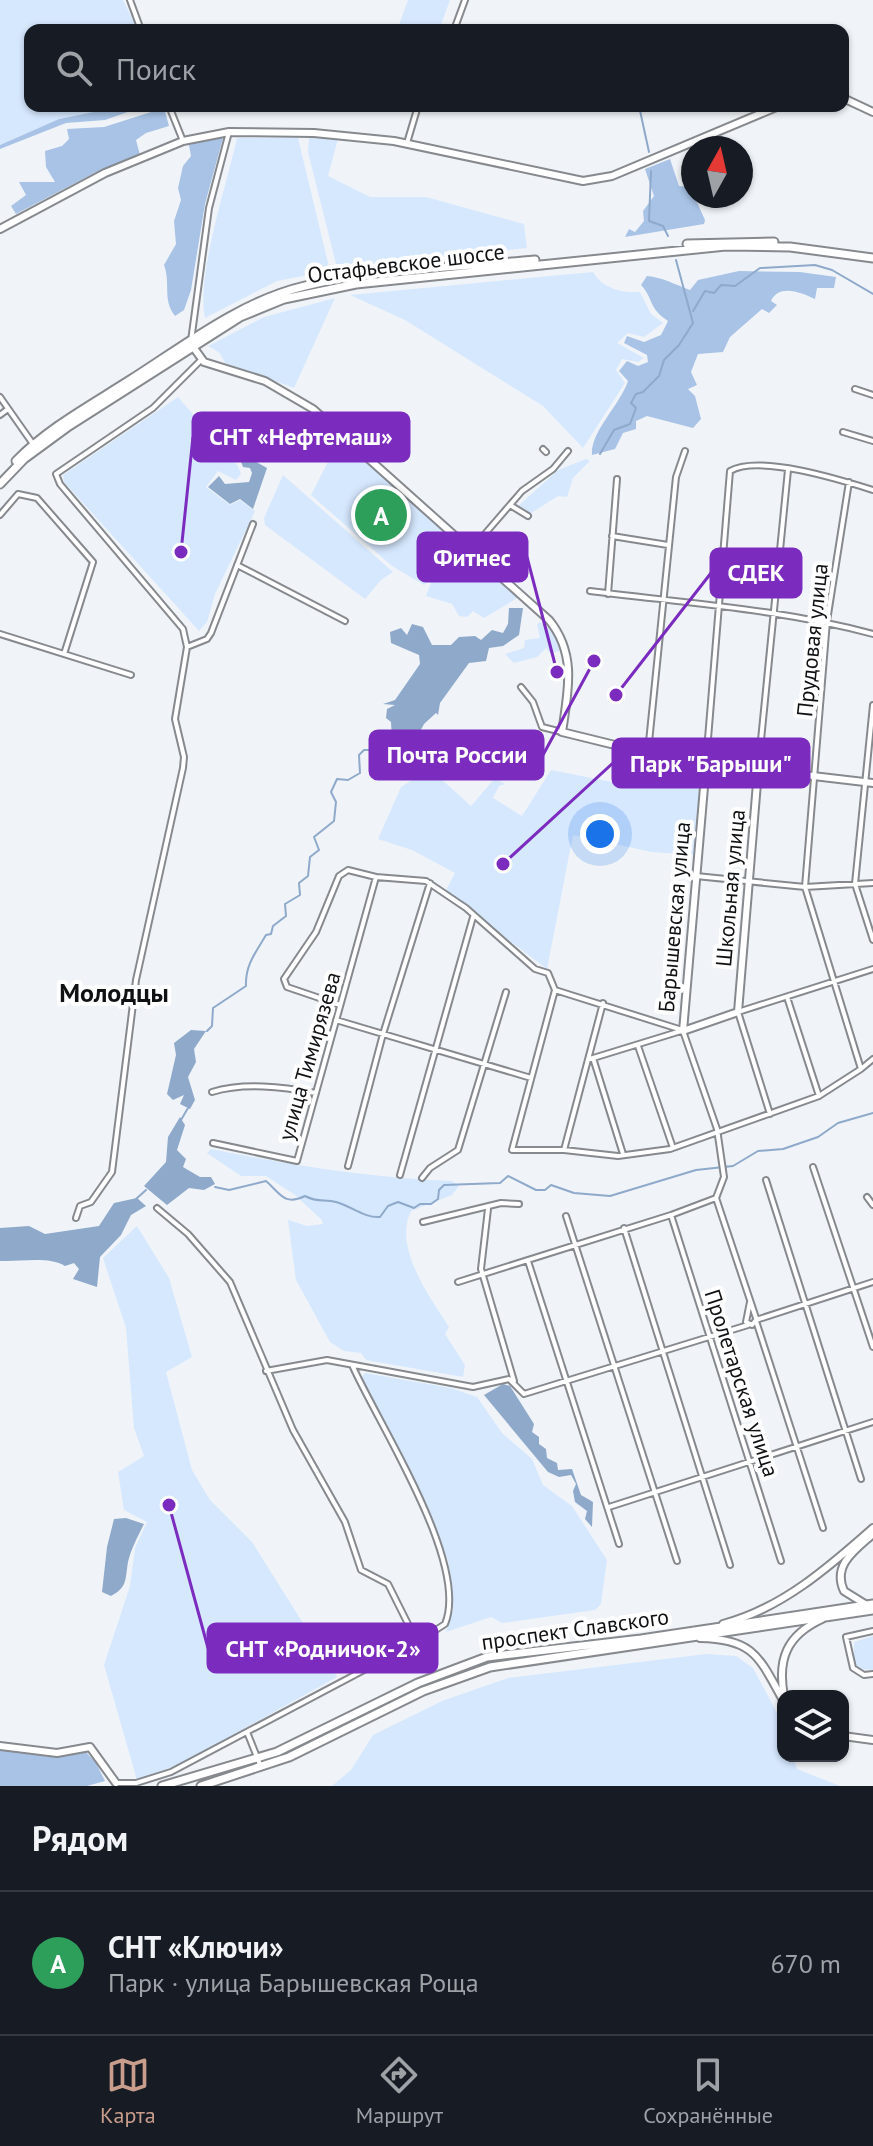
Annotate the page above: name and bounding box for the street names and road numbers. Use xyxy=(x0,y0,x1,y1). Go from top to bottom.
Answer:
street label: Остафьевское шоссе xyxy=(306,237,506,289)
street label: Прудовая улица xyxy=(790,562,834,718)
street label: Школьная улица xyxy=(709,808,751,968)
street label: Барышевская улица xyxy=(652,820,696,1014)
street label: улица Тимирязева xyxy=(272,968,346,1144)
street label: Пролетарская улица xyxy=(698,1286,786,1480)
street label: проспект Славского xyxy=(479,1602,671,1656)

